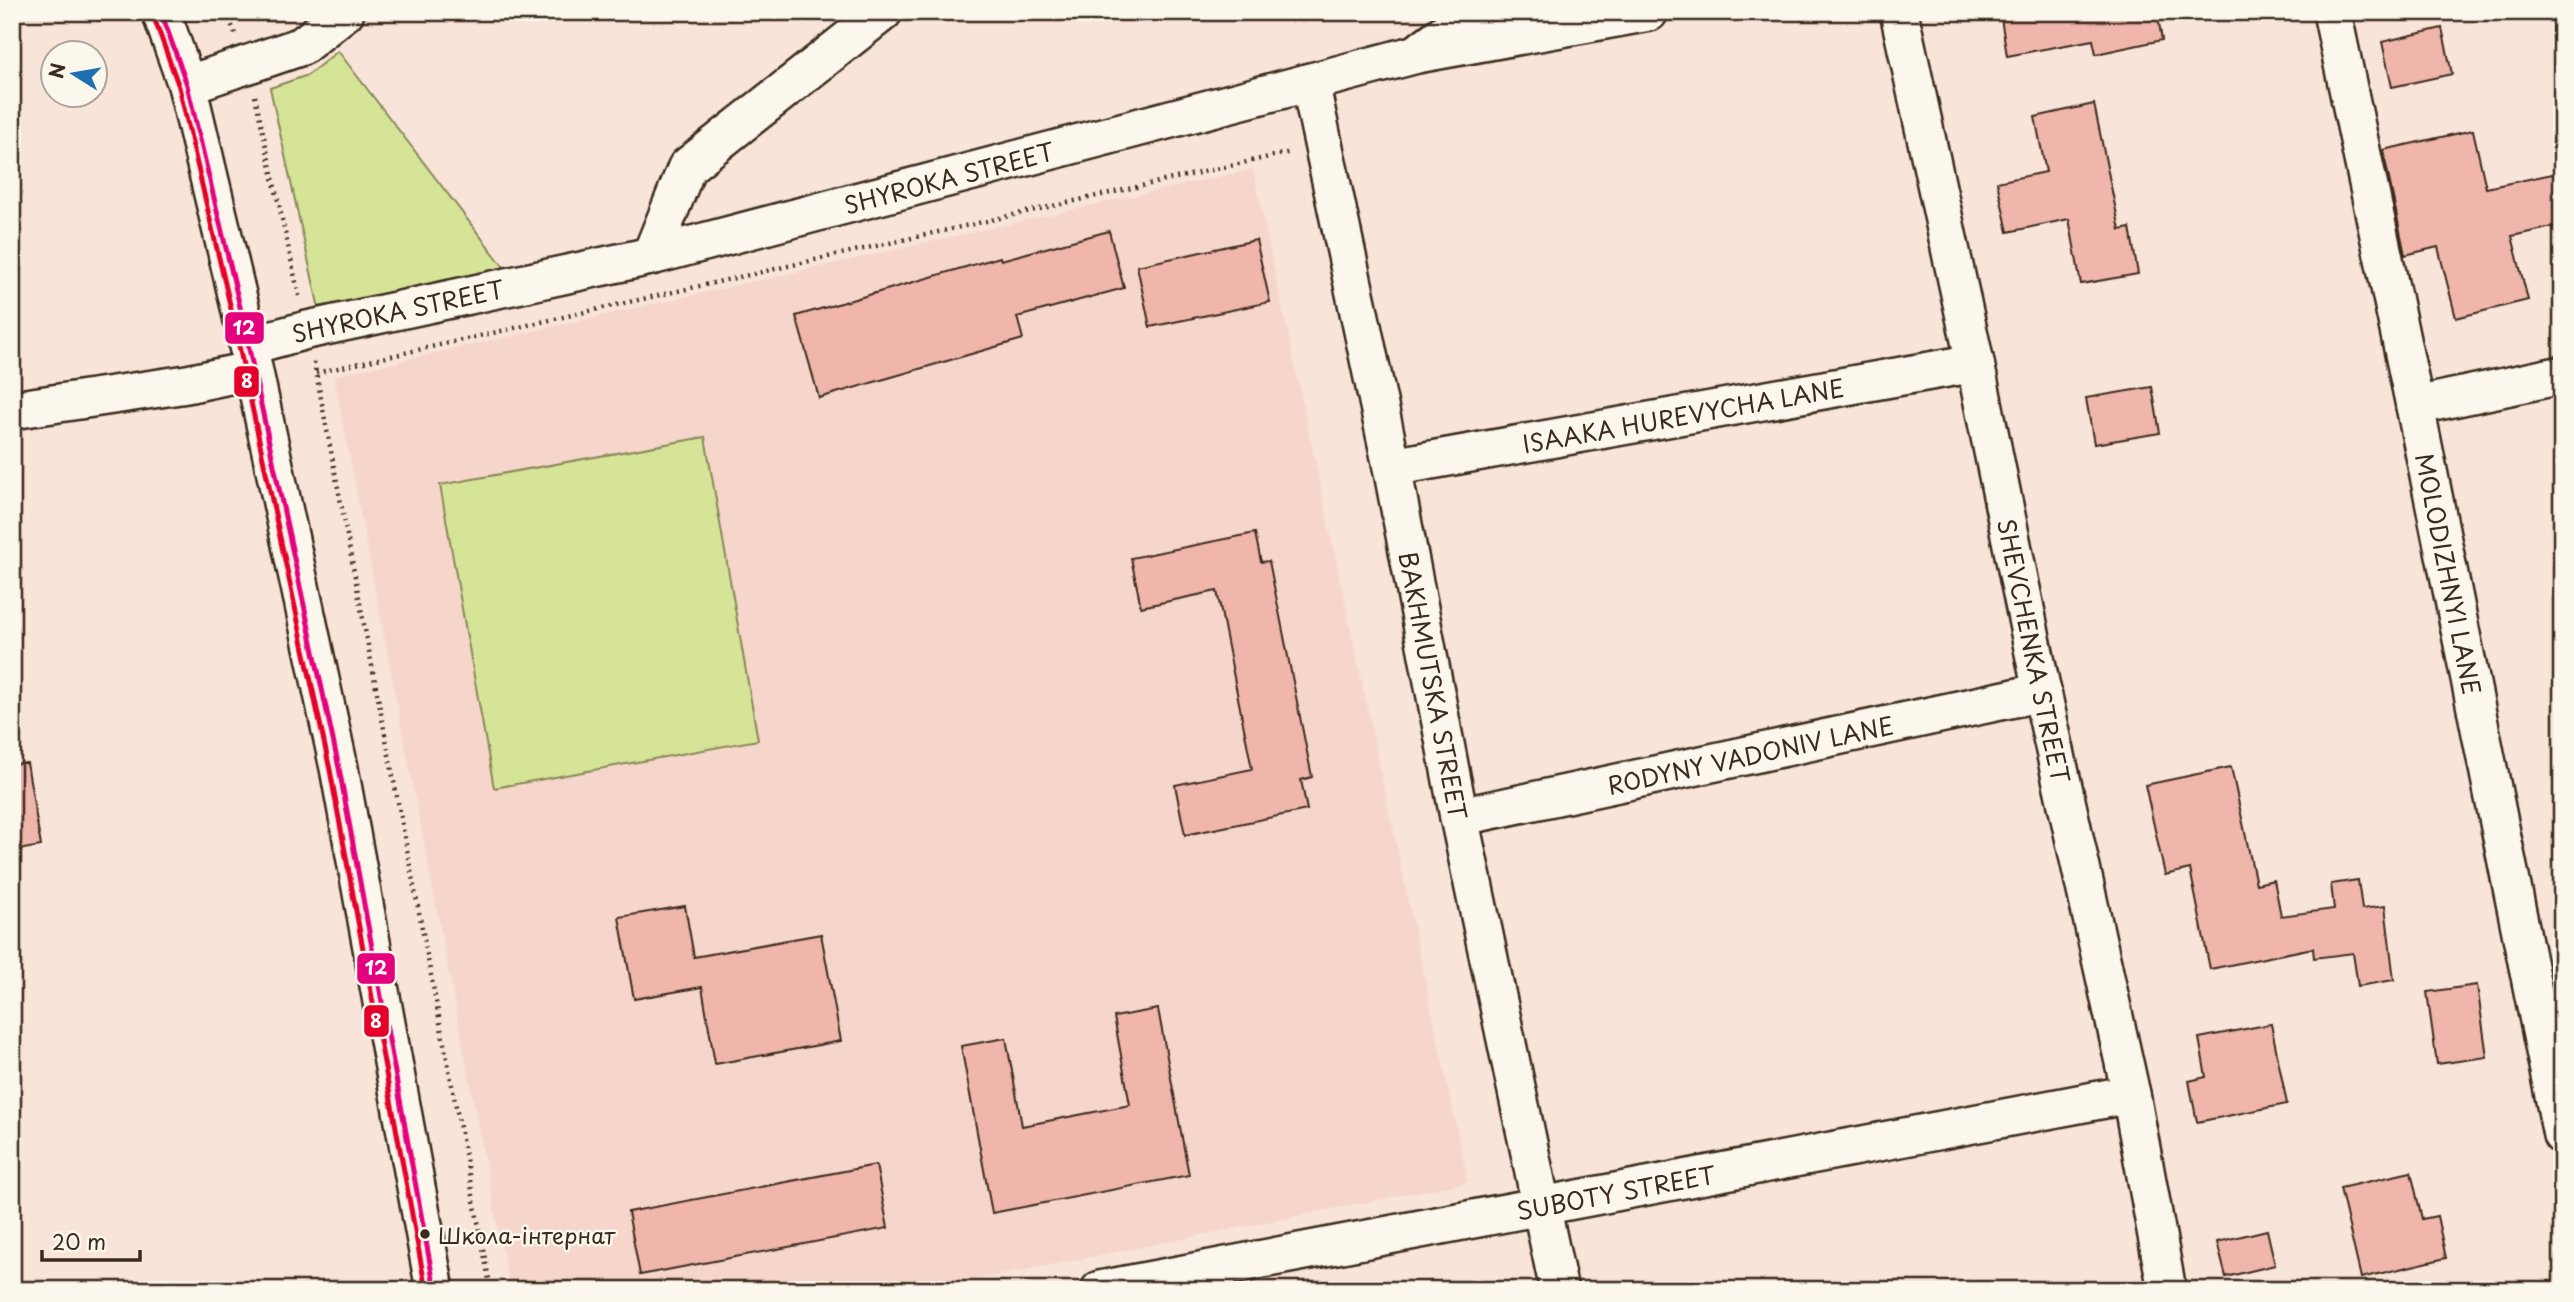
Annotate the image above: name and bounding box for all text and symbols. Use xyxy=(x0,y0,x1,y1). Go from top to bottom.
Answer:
north arrow xyxy=(38,38,108,108)
text: N xyxy=(41,61,72,81)
street label: SHYROKA STREET xyxy=(840,132,1058,222)
street label: SHYROKA STREET xyxy=(288,270,508,351)
line badge: 12 xyxy=(224,311,265,345)
text: 12 xyxy=(233,313,255,341)
line badge: 8 xyxy=(233,365,260,398)
text: 8 xyxy=(241,366,253,394)
street label: ISAAKA HUREVYCHA LANE xyxy=(1520,369,1847,461)
street label: MOLODIZHNYI LANE xyxy=(2407,450,2491,698)
street label: SHEVCHENKA STREET xyxy=(1989,516,2080,787)
street label: BAKHMUTSKA STREET xyxy=(1391,548,1477,823)
street label: RODYNY VADONIV LANE xyxy=(1604,706,1897,803)
line badge: 12 xyxy=(356,952,396,985)
text: 12 xyxy=(365,953,387,981)
line badge: 8 xyxy=(363,1004,390,1038)
text: 8 xyxy=(370,1006,382,1034)
street label: SUBOTY STREET xyxy=(1513,1155,1719,1228)
scale bar xyxy=(42,1218,140,1262)
place label: Школа-інтернат xyxy=(438,1218,616,1251)
text: 20 m xyxy=(52,1225,106,1257)
marker: Школа-інтернат xyxy=(418,1227,432,1241)

